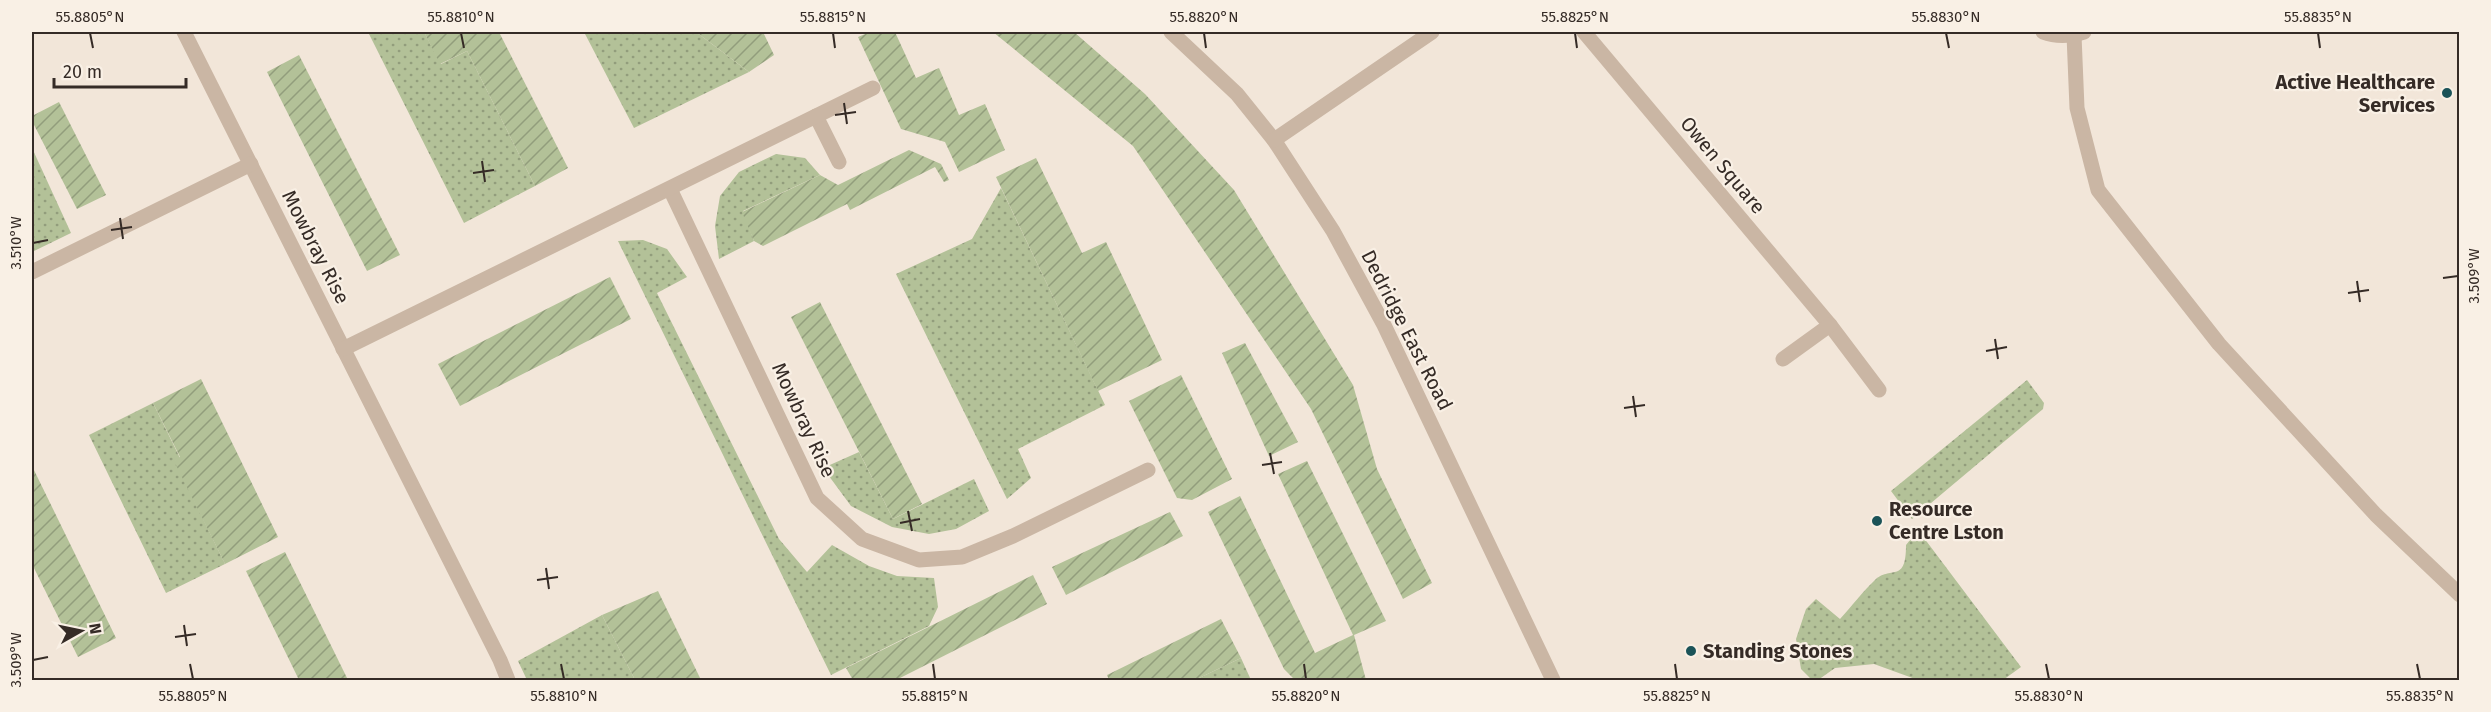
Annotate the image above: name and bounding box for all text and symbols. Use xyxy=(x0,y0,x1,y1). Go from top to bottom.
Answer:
text: 55.8805°N xyxy=(56,8,124,26)
text: 55.8810°N xyxy=(427,8,495,26)
text: 55.8815°N xyxy=(800,8,866,26)
text: 55.8820°N xyxy=(1170,8,1238,26)
text: 55.8825°N xyxy=(1541,8,1609,26)
text: 55.8830°N xyxy=(1911,8,1981,26)
text: 55.8835°N xyxy=(2284,8,2352,26)
scale bar xyxy=(54,51,186,89)
text: 20 m xyxy=(63,61,102,83)
place label: Active Healthcare Services xyxy=(2274,70,2435,117)
marker: Active Healthcare Services xyxy=(2440,86,2454,100)
street label: Owen Square xyxy=(1675,112,1771,218)
street label: Mowbray Rise xyxy=(277,186,355,308)
text: 3.510°W xyxy=(7,216,25,270)
street label: Dedridge East Road xyxy=(1356,246,1458,414)
text: 3.509°W xyxy=(2465,248,2483,304)
street label: Mowbray Rise xyxy=(767,359,841,481)
place label: Resource Centre Lston xyxy=(1889,497,2004,544)
marker: Resource Centre Lston xyxy=(1870,514,1884,528)
north arrow xyxy=(51,601,111,661)
text: N xyxy=(85,622,106,635)
text: 3.509°W xyxy=(7,632,25,688)
place label: Standing Stones xyxy=(1703,639,1852,663)
marker: Standing Stones xyxy=(1684,644,1698,658)
text: 55.8805°N xyxy=(159,687,227,705)
text: 55.8810°N xyxy=(530,687,598,705)
text: 55.8815°N xyxy=(902,687,968,705)
text: 55.8820°N xyxy=(1272,687,1340,705)
text: 55.8825°N xyxy=(1643,687,1711,705)
text: 55.8830°N xyxy=(2014,687,2084,705)
text: 55.8835°N xyxy=(2386,687,2454,705)

